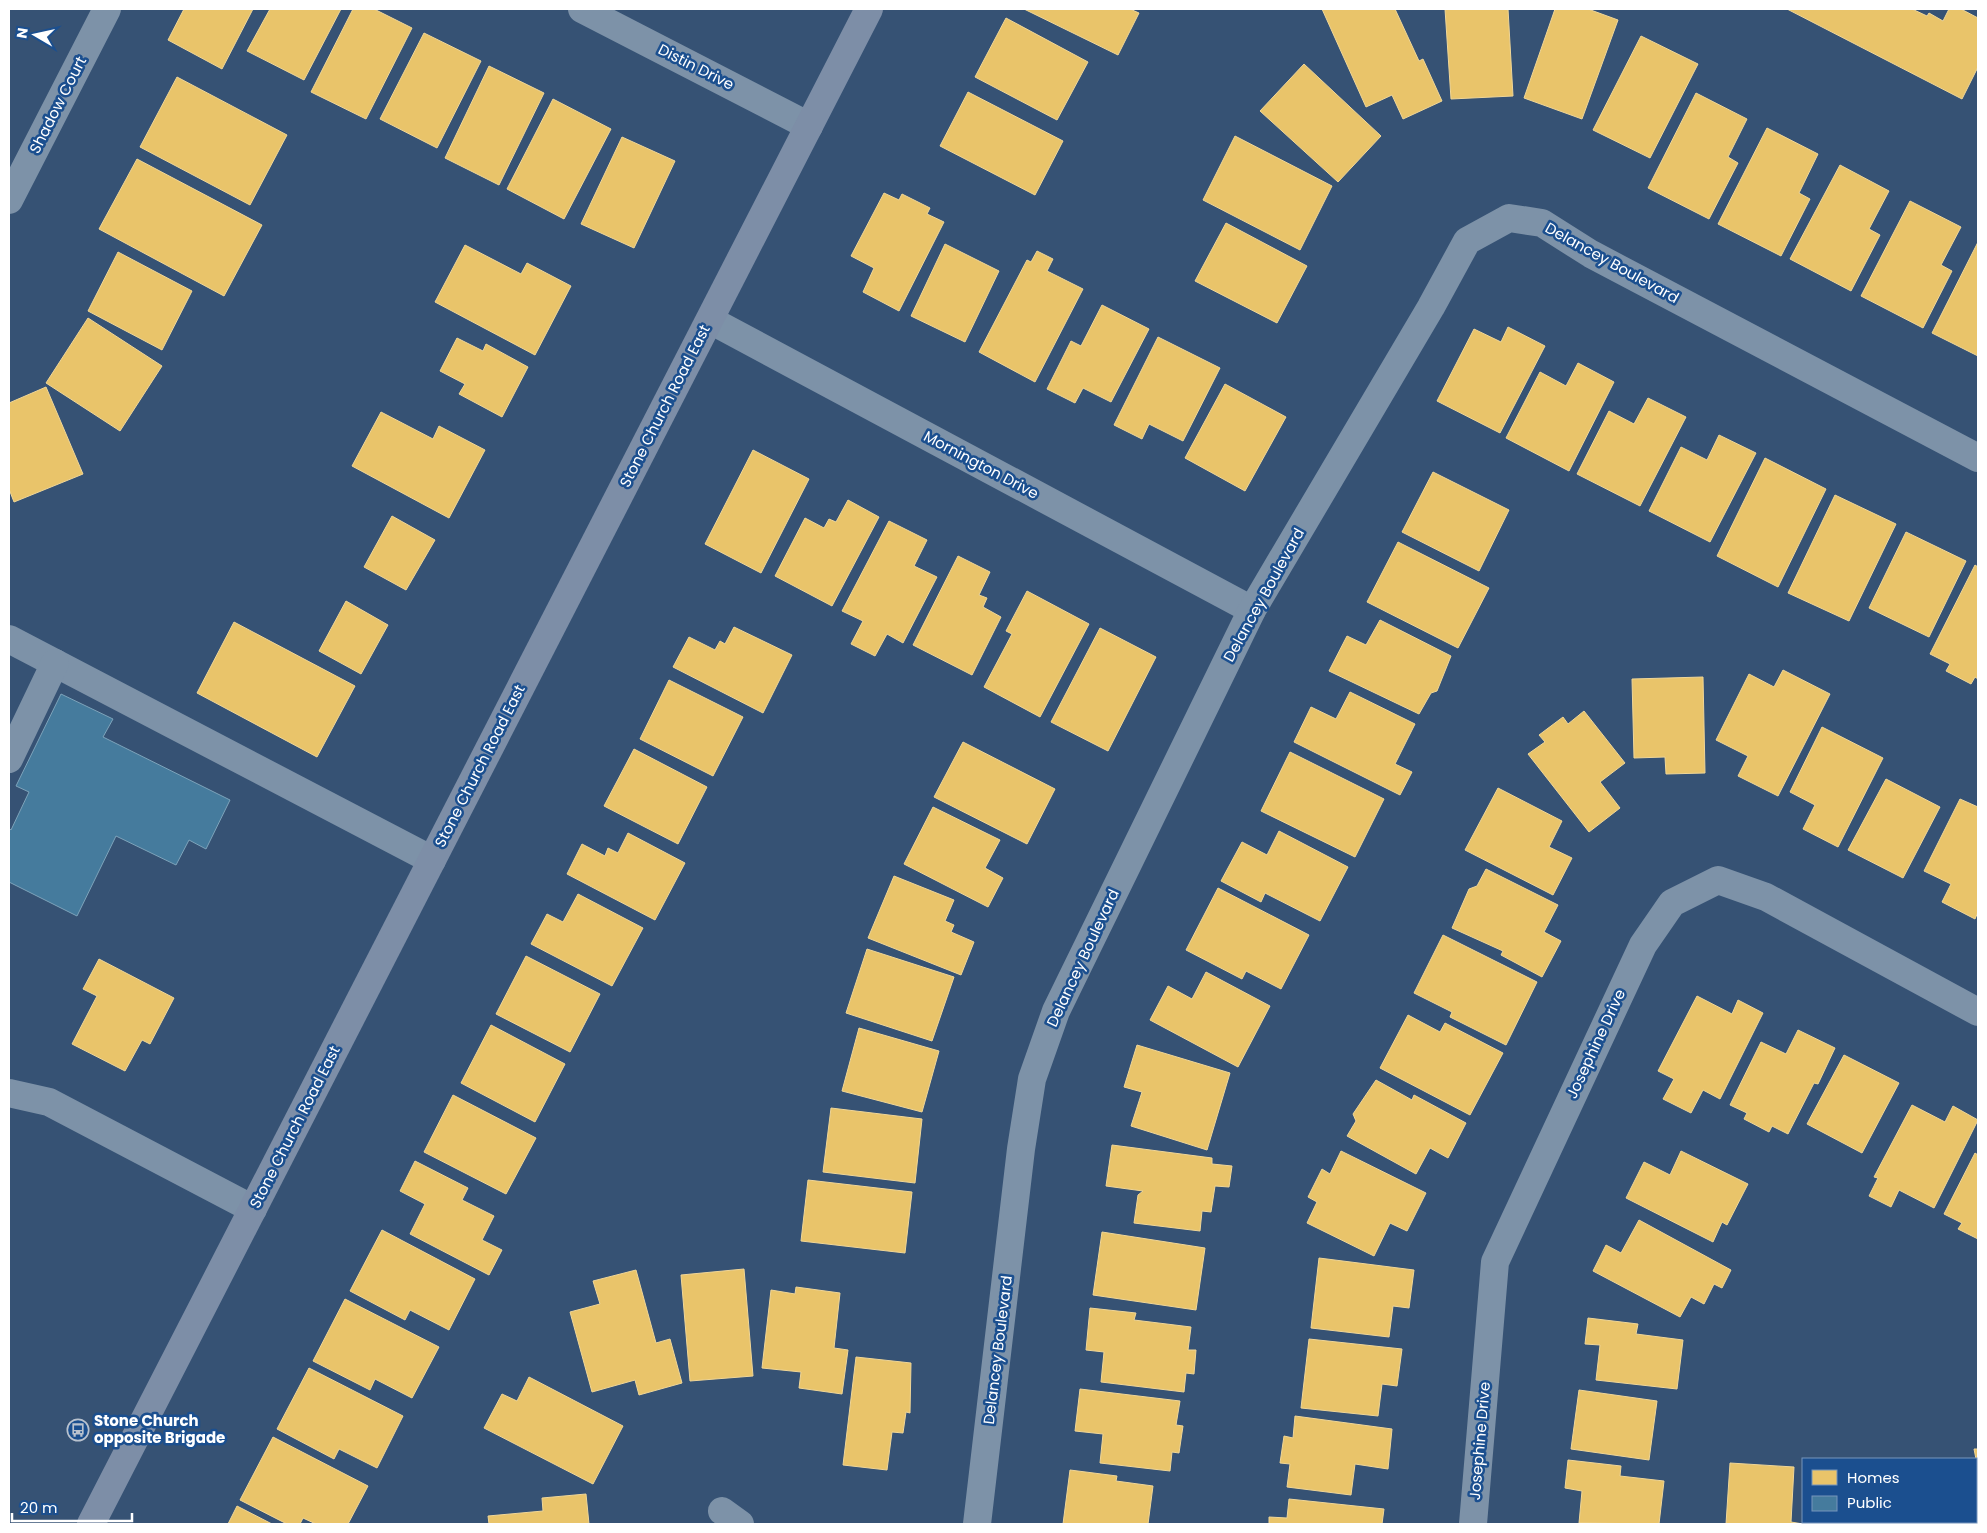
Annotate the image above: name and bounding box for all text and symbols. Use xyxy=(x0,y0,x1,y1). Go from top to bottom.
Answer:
north arrow xyxy=(10,10,60,60)
text: N xyxy=(11,26,33,40)
street label: Distin Drive xyxy=(655,38,738,95)
street label: Shadow Court xyxy=(24,53,91,157)
street label: Delancey Boulevard xyxy=(1542,217,1683,308)
street label: Stone Church Road East xyxy=(614,321,715,491)
street label: Mornington Drive xyxy=(920,425,1042,504)
street label: Delancey Boulevard xyxy=(1218,524,1309,665)
street label: Stone Church Road East xyxy=(429,681,530,851)
street label: Delancey Boulevard xyxy=(1041,885,1124,1030)
street label: Josephine Drive xyxy=(1561,986,1630,1102)
street label: Stone Church Road East xyxy=(244,1042,345,1212)
street label: Delancey Boulevard xyxy=(978,1274,1017,1426)
street label: Josephine Drive xyxy=(1464,1381,1495,1501)
place label: Stone Church opposite Brigade xyxy=(94,1410,225,1448)
bus stop icon: Stone Church opposite Brigade xyxy=(66,1418,90,1442)
legend xyxy=(1802,1458,1977,1523)
text: Homes xyxy=(1847,1467,1900,1488)
scale bar xyxy=(12,1490,132,1522)
text: Public xyxy=(1847,1492,1892,1513)
text: 20 m xyxy=(20,1497,58,1518)

